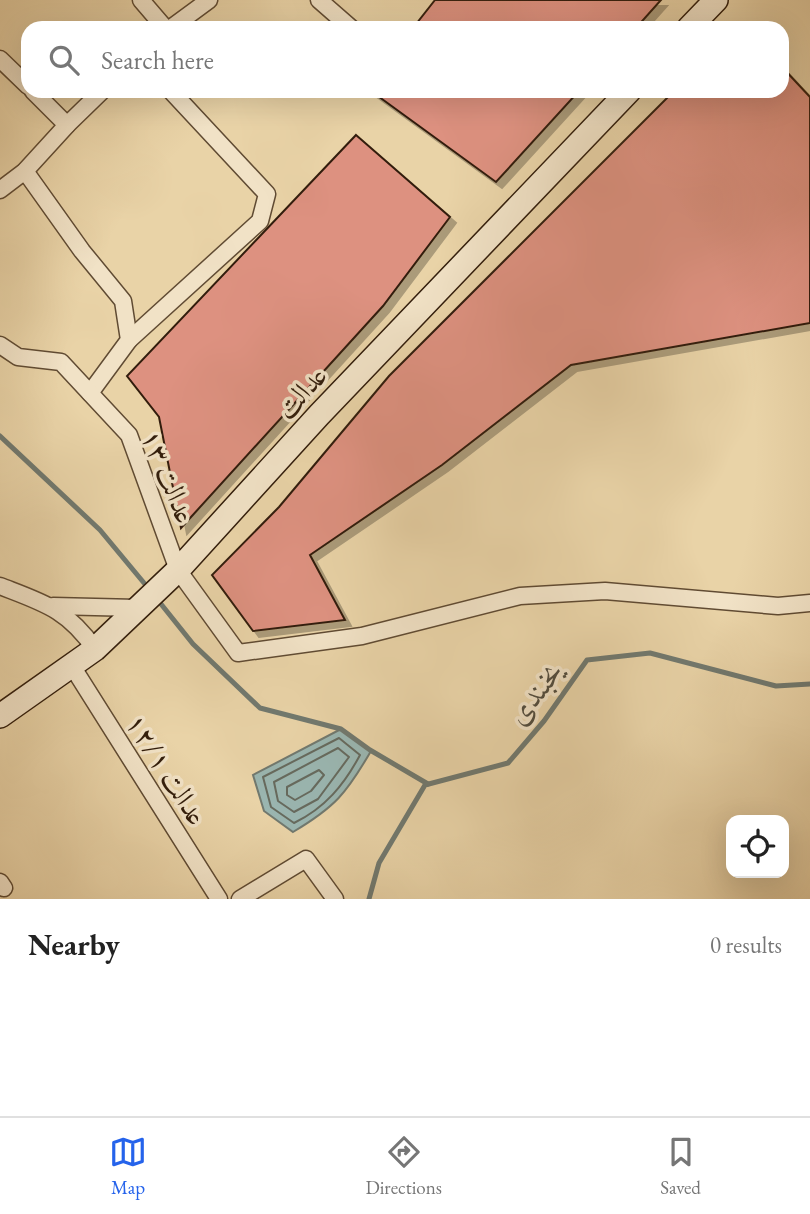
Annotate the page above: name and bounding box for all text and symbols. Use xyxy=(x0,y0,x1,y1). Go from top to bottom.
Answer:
search box xyxy=(21,21,789,98)
icon: search xyxy=(45,41,83,79)
text: Search here xyxy=(101,43,214,77)
street label: عدالت xyxy=(267,358,335,426)
street label: عدالت ۱۳ xyxy=(134,424,204,528)
water label: یخبندی xyxy=(498,652,572,733)
street label: عدالت ۱۲/۱ xyxy=(118,706,216,832)
map controls xyxy=(726,815,789,878)
button: locate xyxy=(726,815,789,878)
text: Nearby xyxy=(28,925,120,964)
text: 0 results xyxy=(710,930,782,960)
tab: Map xyxy=(109,1133,147,1200)
tab: Directions xyxy=(365,1133,442,1200)
tab: Saved xyxy=(660,1133,701,1200)

